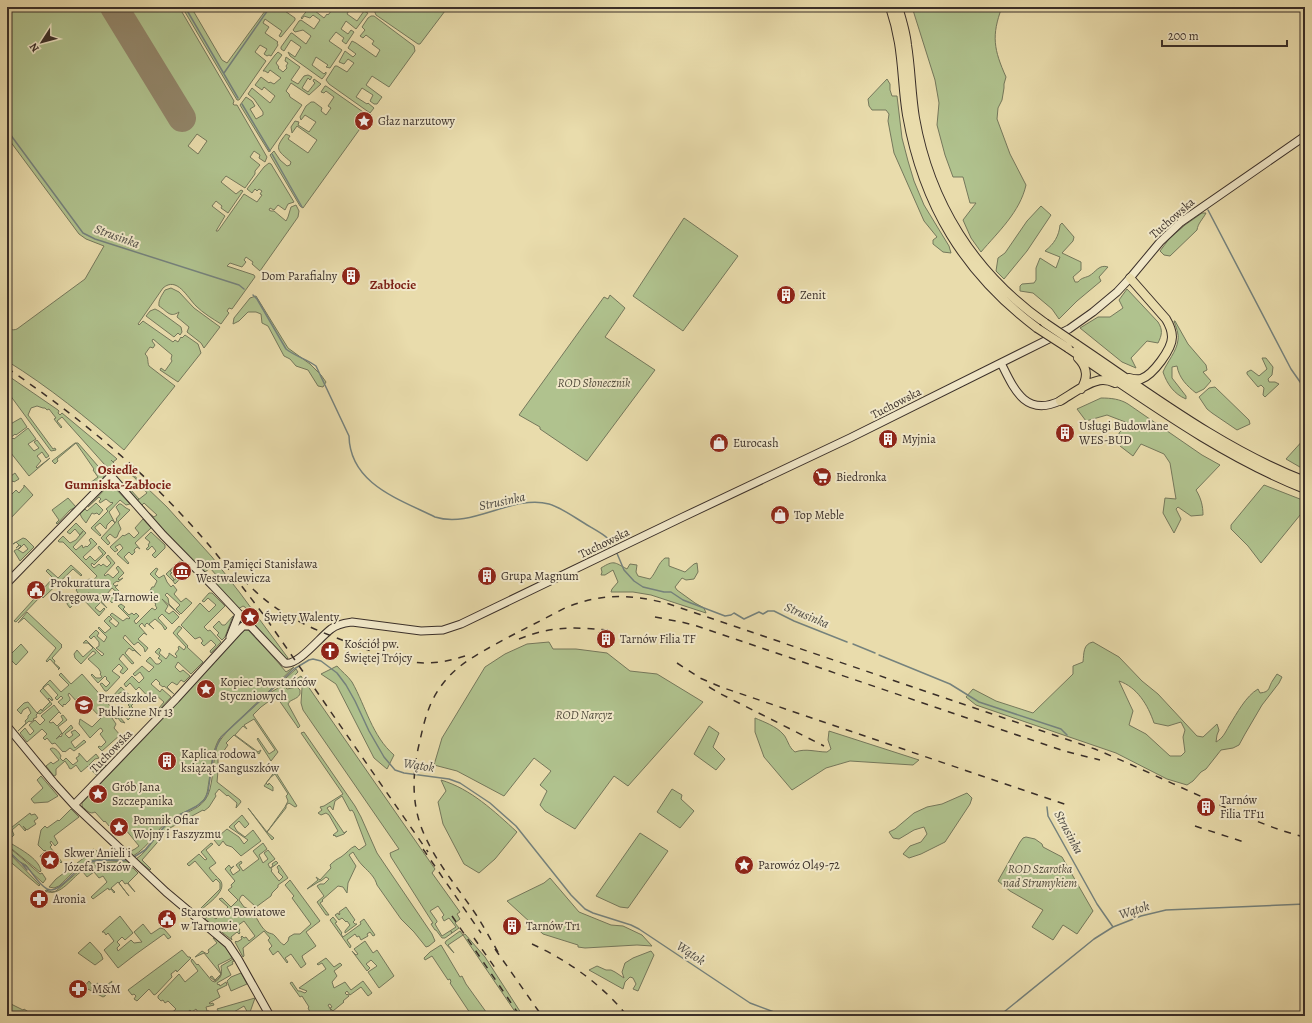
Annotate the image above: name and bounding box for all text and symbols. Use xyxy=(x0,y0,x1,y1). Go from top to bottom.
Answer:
north arrow xyxy=(22,22,62,62)
scale bar xyxy=(1162,22,1287,48)
text: 200 m xyxy=(1168,28,1199,44)
text: N xyxy=(26,40,43,55)
place icon: Głaz narzutowy xyxy=(353,110,375,132)
place label: Głaz narzutowy xyxy=(378,113,456,129)
street label: Tuchowska xyxy=(1146,194,1198,242)
water label: Strusinka xyxy=(92,220,142,252)
building icon: Dom Parafialny xyxy=(340,265,362,287)
place label: Dom Parafialny xyxy=(261,268,338,284)
district label: Zabłocie xyxy=(370,276,416,293)
building icon: Zenit xyxy=(775,284,797,306)
place label: Zenit xyxy=(800,287,826,303)
park label: ROD Słonecznik xyxy=(558,375,631,391)
street label: Tuchowska xyxy=(868,383,924,423)
place label: Usługi Budowlane WES-BUD xyxy=(1078,418,1168,448)
building icon: Usługi Budowlane WES-BUD xyxy=(1054,422,1076,444)
building icon: Myjnia xyxy=(877,428,899,450)
place label: Myjnia xyxy=(902,431,936,447)
shop icon: Eurocash xyxy=(708,432,730,454)
place label: Eurocash xyxy=(733,435,779,451)
district label: Osiedle Gumniska-Zabłocie xyxy=(65,461,171,493)
supermarket icon: Biedronka xyxy=(811,466,833,488)
place label: Biedronka xyxy=(836,469,887,485)
water label: Strusinka xyxy=(477,488,527,514)
shop icon: Top Meble xyxy=(769,504,791,526)
place label: Top Meble xyxy=(794,507,844,523)
street label: Tuchowska xyxy=(576,524,632,562)
place label: Dom Pamięci Stanisława Westwalewicza xyxy=(195,556,318,586)
museum icon: Dom Pamięci Stanisława Westwalewicza xyxy=(171,560,193,582)
building icon: Grupa Magnum xyxy=(476,565,498,587)
place label: Grupa Magnum xyxy=(501,568,579,584)
place label: Prokuratura Okręgowa w Tarnowie xyxy=(50,575,159,605)
public building icon: Prokuratura Okręgowa w Tarnowie xyxy=(25,579,47,601)
water label: Strusinka xyxy=(782,598,832,632)
place icon: Święty Walenty xyxy=(239,606,261,628)
place label: Święty Walenty xyxy=(264,609,340,625)
building icon: Tarnów Filia TF xyxy=(595,628,617,650)
place label: Tarnów Filia TF xyxy=(620,631,696,647)
place label: Kościół pw. Świętej Trójcy xyxy=(344,636,413,666)
church icon: Kościół pw. Świętej Trójcy xyxy=(319,640,341,662)
place label: Kopiec Powstańców Styczniowych xyxy=(220,674,317,704)
place icon: Kopiec Powstańców Styczniowych xyxy=(195,678,217,700)
place label: Przedszkole Publiczne Nr 13 xyxy=(98,690,173,720)
school or university icon: Przedszkole Publiczne Nr 13 xyxy=(73,694,95,716)
park label: ROD Narcyz xyxy=(556,707,613,723)
street label: Tuchowska xyxy=(86,726,136,776)
place label: Kaplica rodowa książąt Sanguszków xyxy=(181,746,280,776)
building icon: Kaplica rodowa książąt Sanguszków xyxy=(156,750,178,772)
water label: Wątok xyxy=(402,754,436,776)
place label: Grób Jana Szczepanika xyxy=(112,779,173,809)
place icon: Grób Jana Szczepanika xyxy=(87,783,109,805)
place label: Tarnów Filia TF11 xyxy=(1220,792,1264,822)
building icon: Tarnów Filia TF11 xyxy=(1195,796,1217,818)
water label: Strusinka xyxy=(1050,807,1088,857)
place label: Pomnik Ofiar Wojny i Faszyzmu xyxy=(132,812,222,842)
place icon: Pomnik Ofiar Wojny i Faszyzmu xyxy=(108,816,130,838)
place label: Skwer Anieli i Józefa Piszów xyxy=(64,845,131,875)
place icon: Skwer Anieli i Józefa Piszów xyxy=(39,849,61,871)
place icon: Parowóz Ol49-72 xyxy=(733,854,755,876)
place label: Parowóz Ol49-72 xyxy=(758,857,840,873)
park label: ROD Szarotka nad Strumykiem xyxy=(1003,861,1077,891)
pharmacy icon: Aronia xyxy=(28,888,50,910)
place label: Aronia xyxy=(52,891,86,907)
water label: Wątok xyxy=(1117,897,1152,923)
place label: Starostwo Powiatowe w Tarnowie xyxy=(180,904,285,934)
public building icon: Starostwo Powiatowe w Tarnowie xyxy=(156,908,178,930)
building icon: Tarnów Tr1 xyxy=(501,915,523,937)
place label: Tarnów Tr1 xyxy=(526,918,580,934)
water label: Wątok xyxy=(673,937,709,969)
pharmacy icon: M&M xyxy=(67,978,89,1000)
place label: M&M xyxy=(92,981,121,997)

